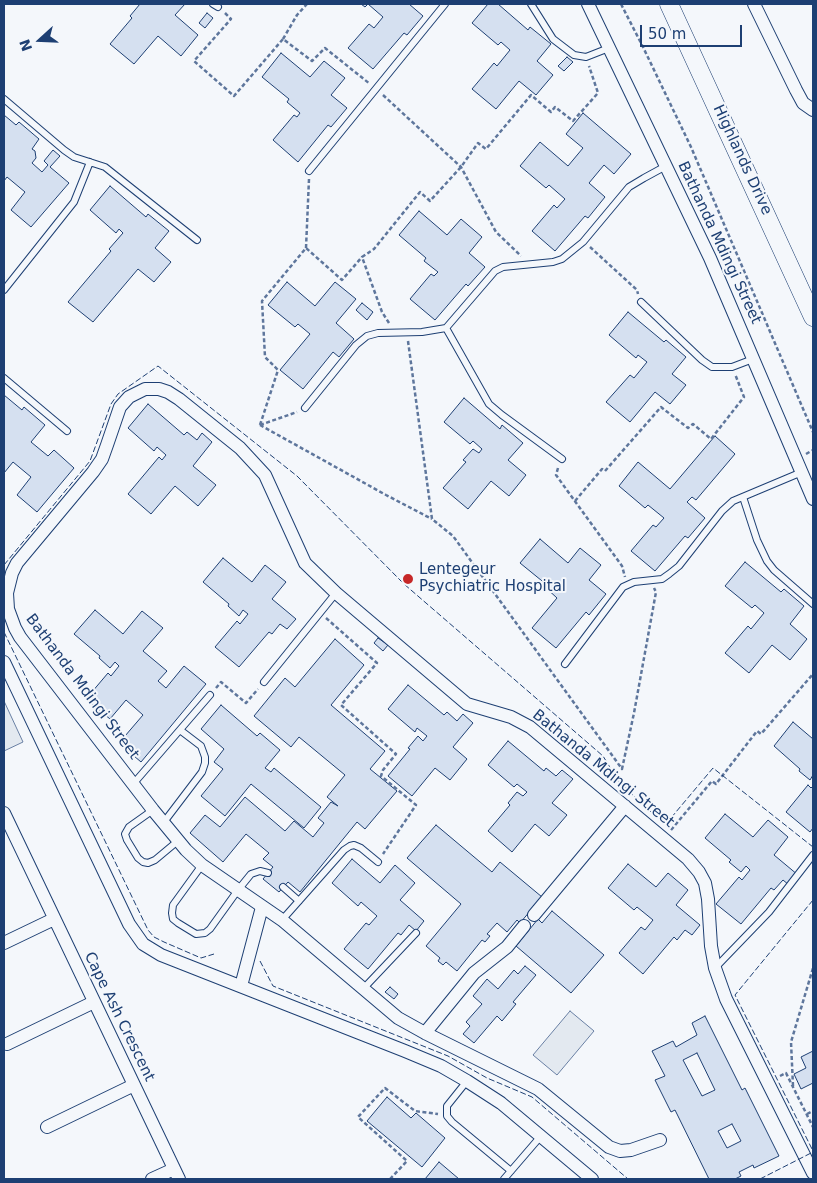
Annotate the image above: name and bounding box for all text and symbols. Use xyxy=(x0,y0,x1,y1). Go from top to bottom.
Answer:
north arrow xyxy=(15,15,65,65)
scale bar xyxy=(642,15,744,47)
text: 50 m xyxy=(648,25,686,43)
text: N xyxy=(16,37,35,53)
street label: Highlands Drive xyxy=(709,102,775,218)
street label: Bathanda Mdingi Street xyxy=(673,159,765,327)
place label: Lentegeur Psychiatric Hospital xyxy=(419,561,566,596)
marker: Lentegeur Psychiatric Hospital xyxy=(401,572,415,586)
street label: Bathanda Mdingi Street xyxy=(21,611,143,763)
street label: Bathanda Mdingi Street xyxy=(528,706,678,832)
street label: Cape Ash Crescent xyxy=(80,949,158,1085)

